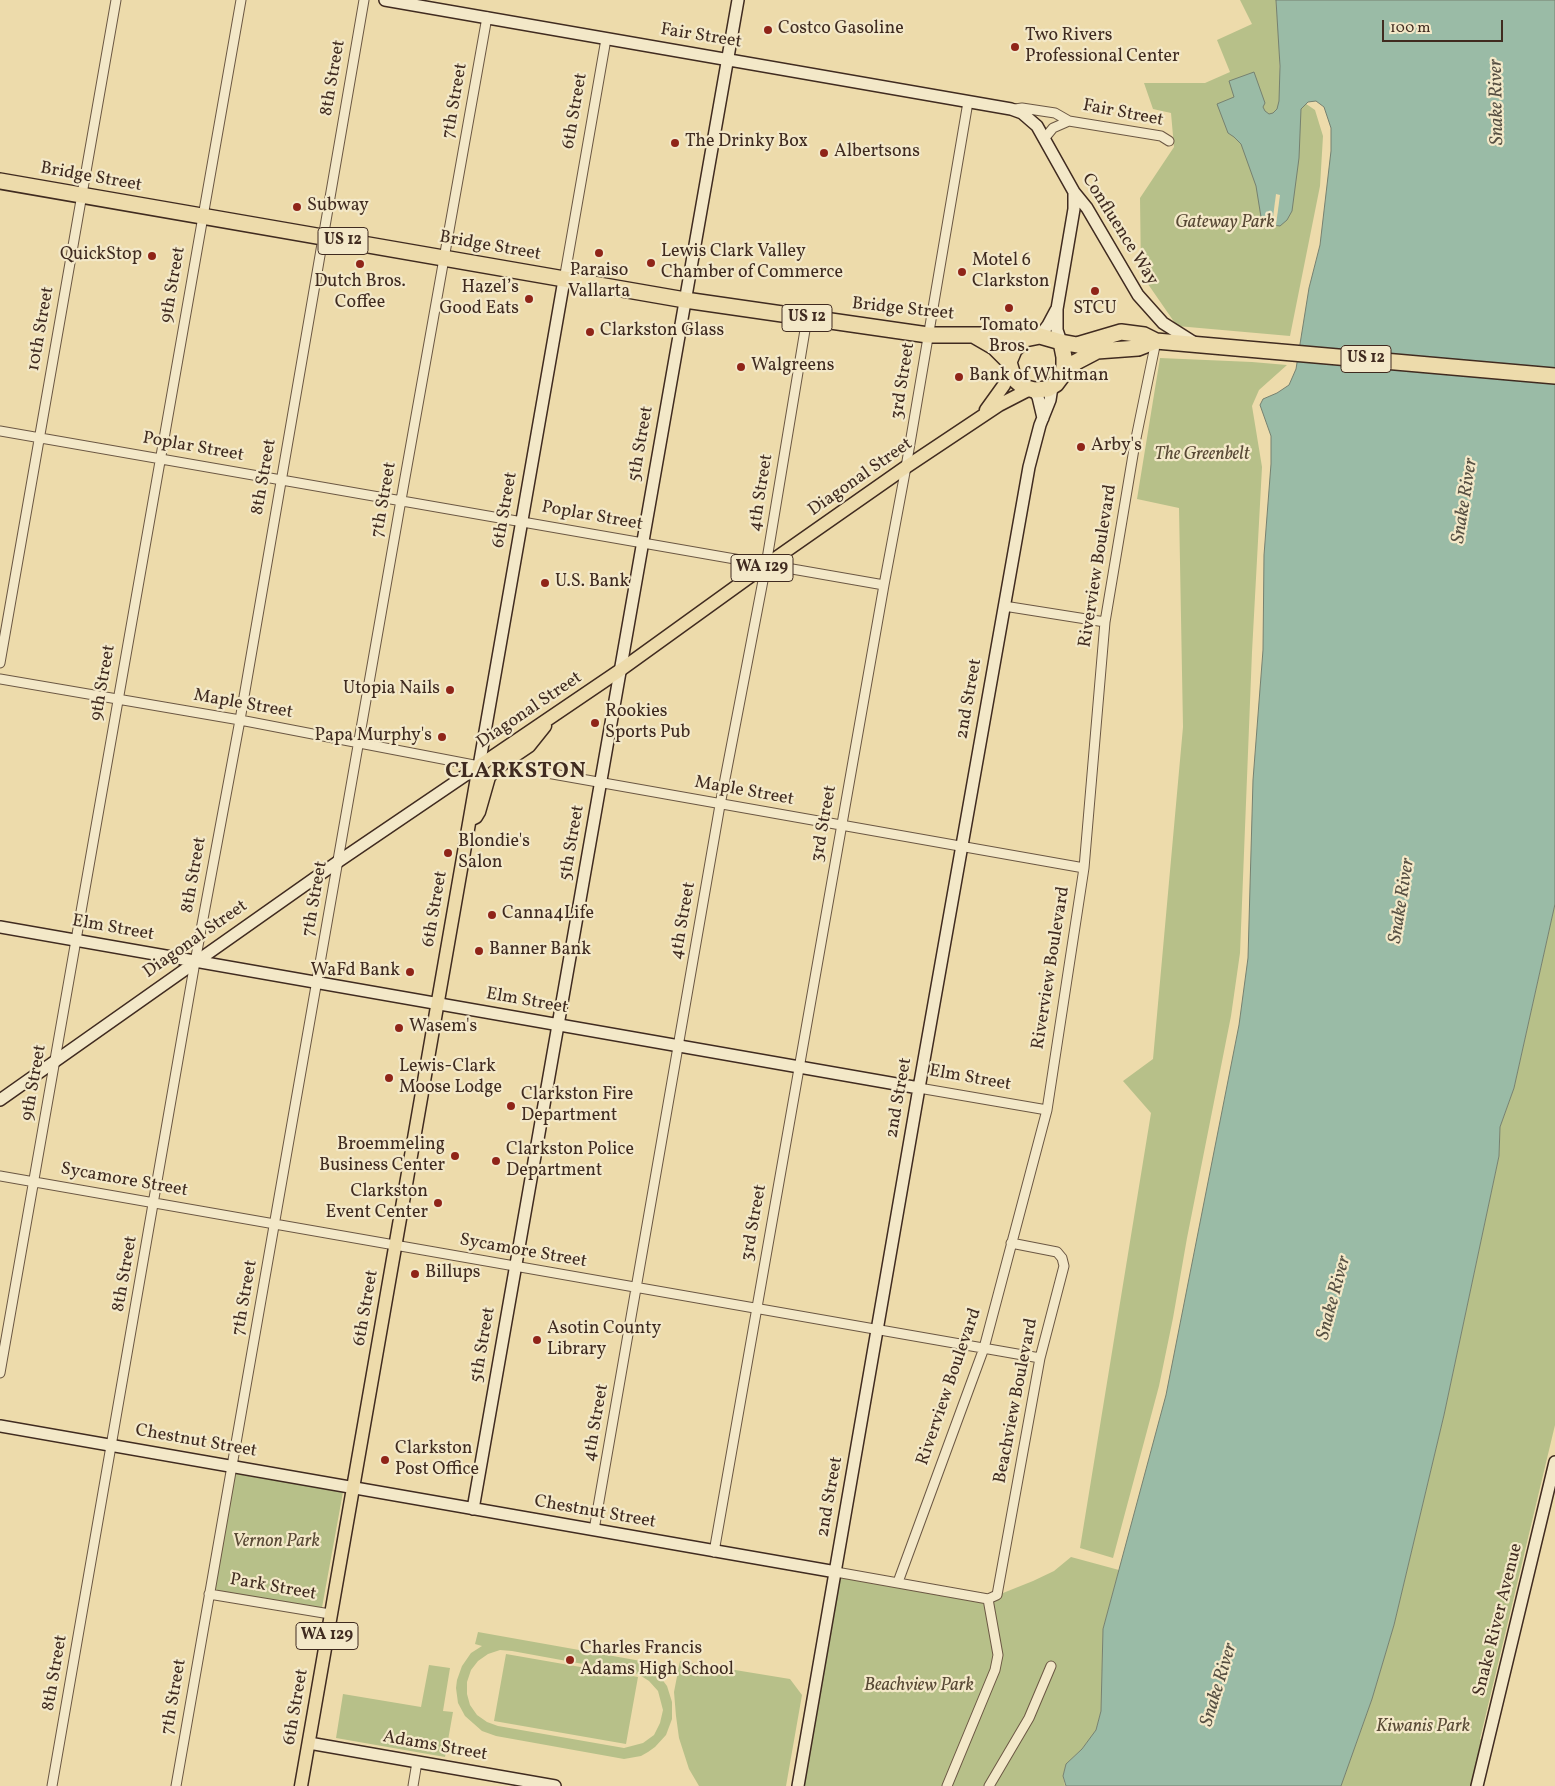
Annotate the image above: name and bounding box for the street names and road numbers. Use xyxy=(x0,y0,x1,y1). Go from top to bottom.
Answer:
street label: Fair Street xyxy=(659,20,743,54)
street label: 8th Street xyxy=(317,38,351,118)
street label: 7th Street xyxy=(439,61,473,141)
street label: 6th Street xyxy=(559,71,593,151)
street label: Fair Street xyxy=(1081,96,1165,132)
street label: Bridge Street xyxy=(38,158,144,198)
street label: Confluence Way xyxy=(1076,170,1162,290)
street label: Bridge Street xyxy=(437,227,543,267)
road number: US 12 xyxy=(318,228,368,255)
street label: 9th Street xyxy=(157,245,191,325)
street label: 10th Street xyxy=(24,285,60,373)
street label: Bridge Street xyxy=(851,294,955,326)
road number: US 12 xyxy=(782,304,832,332)
street label: 3rd Street xyxy=(887,341,921,421)
road number: US 12 xyxy=(1341,346,1391,372)
street label: 5th Street xyxy=(625,404,659,484)
street label: Poplar Street xyxy=(141,428,245,468)
street label: Diagonal Street xyxy=(805,434,917,522)
street label: 8th Street xyxy=(248,437,282,517)
street label: 4th Street xyxy=(745,453,779,533)
street label: 7th Street xyxy=(368,460,402,540)
street label: 6th Street xyxy=(489,470,523,550)
street label: Riverview Boulevard xyxy=(1075,483,1123,649)
street label: Poplar Street xyxy=(540,497,644,537)
road number: WA 129 xyxy=(731,554,793,582)
street label: 9th Street xyxy=(87,643,121,723)
street label: 2nd Street xyxy=(952,657,988,741)
street label: Diagonal Street xyxy=(473,668,587,754)
street label: Maple Street xyxy=(192,686,294,724)
street label: Maple Street xyxy=(693,773,795,811)
street label: 3rd Street xyxy=(808,784,842,864)
street label: 5th Street xyxy=(556,803,590,883)
street label: 8th Street xyxy=(178,835,212,915)
street label: 7th Street xyxy=(299,859,333,939)
street label: 6th Street xyxy=(419,869,453,949)
street label: 4th Street xyxy=(667,880,701,962)
street label: Riverview Boulevard xyxy=(1028,885,1076,1051)
street label: Diagonal Street xyxy=(140,896,252,984)
street label: Elm Street xyxy=(70,911,156,947)
street label: Elm Street xyxy=(484,984,570,1020)
street label: 9th Street xyxy=(18,1043,52,1123)
street label: 2nd Street xyxy=(882,1056,918,1140)
street label: Elm Street xyxy=(927,1061,1013,1097)
street label: Sycamore Street xyxy=(59,1159,189,1203)
street label: 3rd Street xyxy=(738,1183,772,1263)
street label: Sycamore Street xyxy=(458,1230,588,1274)
street label: 8th Street xyxy=(109,1234,143,1314)
street label: 7th Street xyxy=(229,1258,263,1338)
street label: 6th Street xyxy=(350,1268,384,1348)
street label: 5th Street xyxy=(467,1305,501,1385)
street label: Riverview Boulevard xyxy=(913,1306,987,1468)
street label: Beachview Boulevard xyxy=(990,1317,1044,1485)
street label: 4th Street xyxy=(580,1382,614,1464)
street label: Chestnut Street xyxy=(134,1421,258,1463)
street label: 2nd Street xyxy=(813,1455,849,1539)
street label: Chestnut Street xyxy=(533,1492,657,1534)
street label: Snake River Avenue xyxy=(1470,1541,1528,1699)
street label: Park Street xyxy=(228,1570,318,1606)
road number: WA 129 xyxy=(296,1622,358,1650)
street label: 8th Street xyxy=(39,1633,73,1713)
street label: 7th Street xyxy=(158,1657,192,1737)
street label: 6th Street xyxy=(280,1667,314,1747)
street label: Adams Street xyxy=(381,1727,489,1767)

